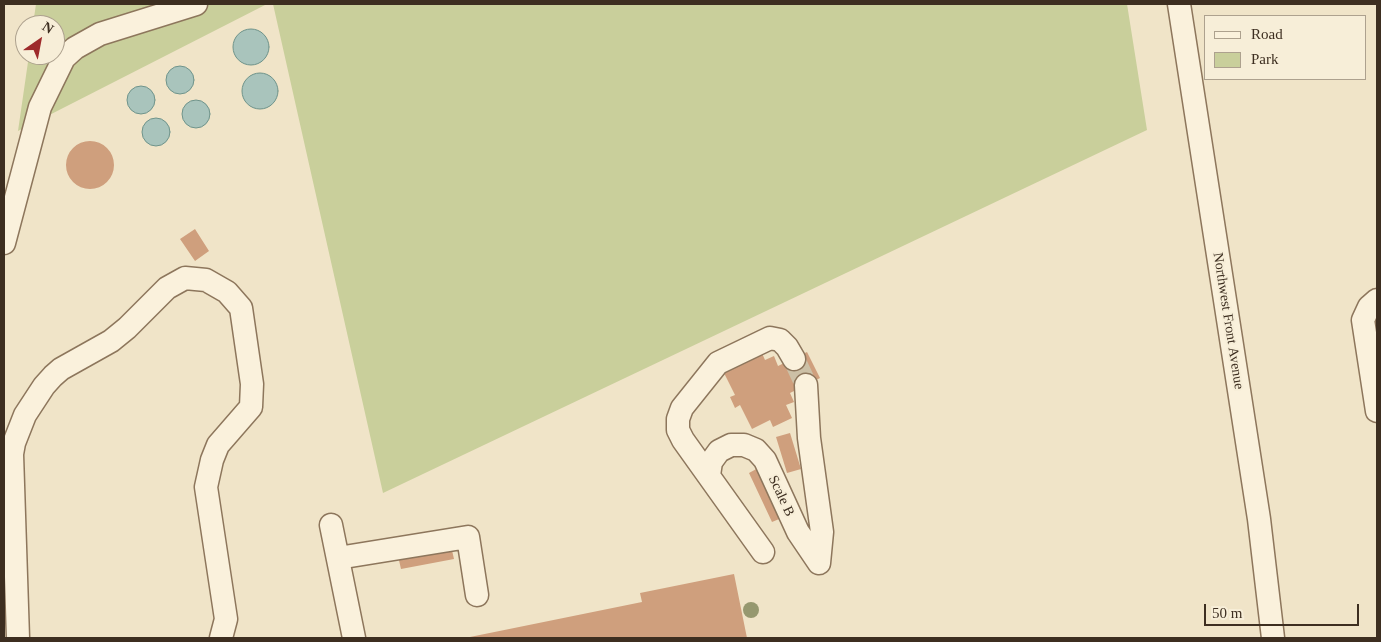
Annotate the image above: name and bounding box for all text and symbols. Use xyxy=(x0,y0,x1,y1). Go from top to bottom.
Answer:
north arrow xyxy=(15,15,65,65)
legend xyxy=(1204,15,1366,80)
text: N xyxy=(40,19,56,37)
text: Road xyxy=(1251,26,1283,42)
text: Park xyxy=(1251,51,1279,67)
street label: Northwest Front Avenue xyxy=(1209,251,1247,391)
street label: Scale B xyxy=(764,473,798,519)
scale bar xyxy=(1206,594,1361,626)
text: 50 m xyxy=(1212,605,1242,621)

